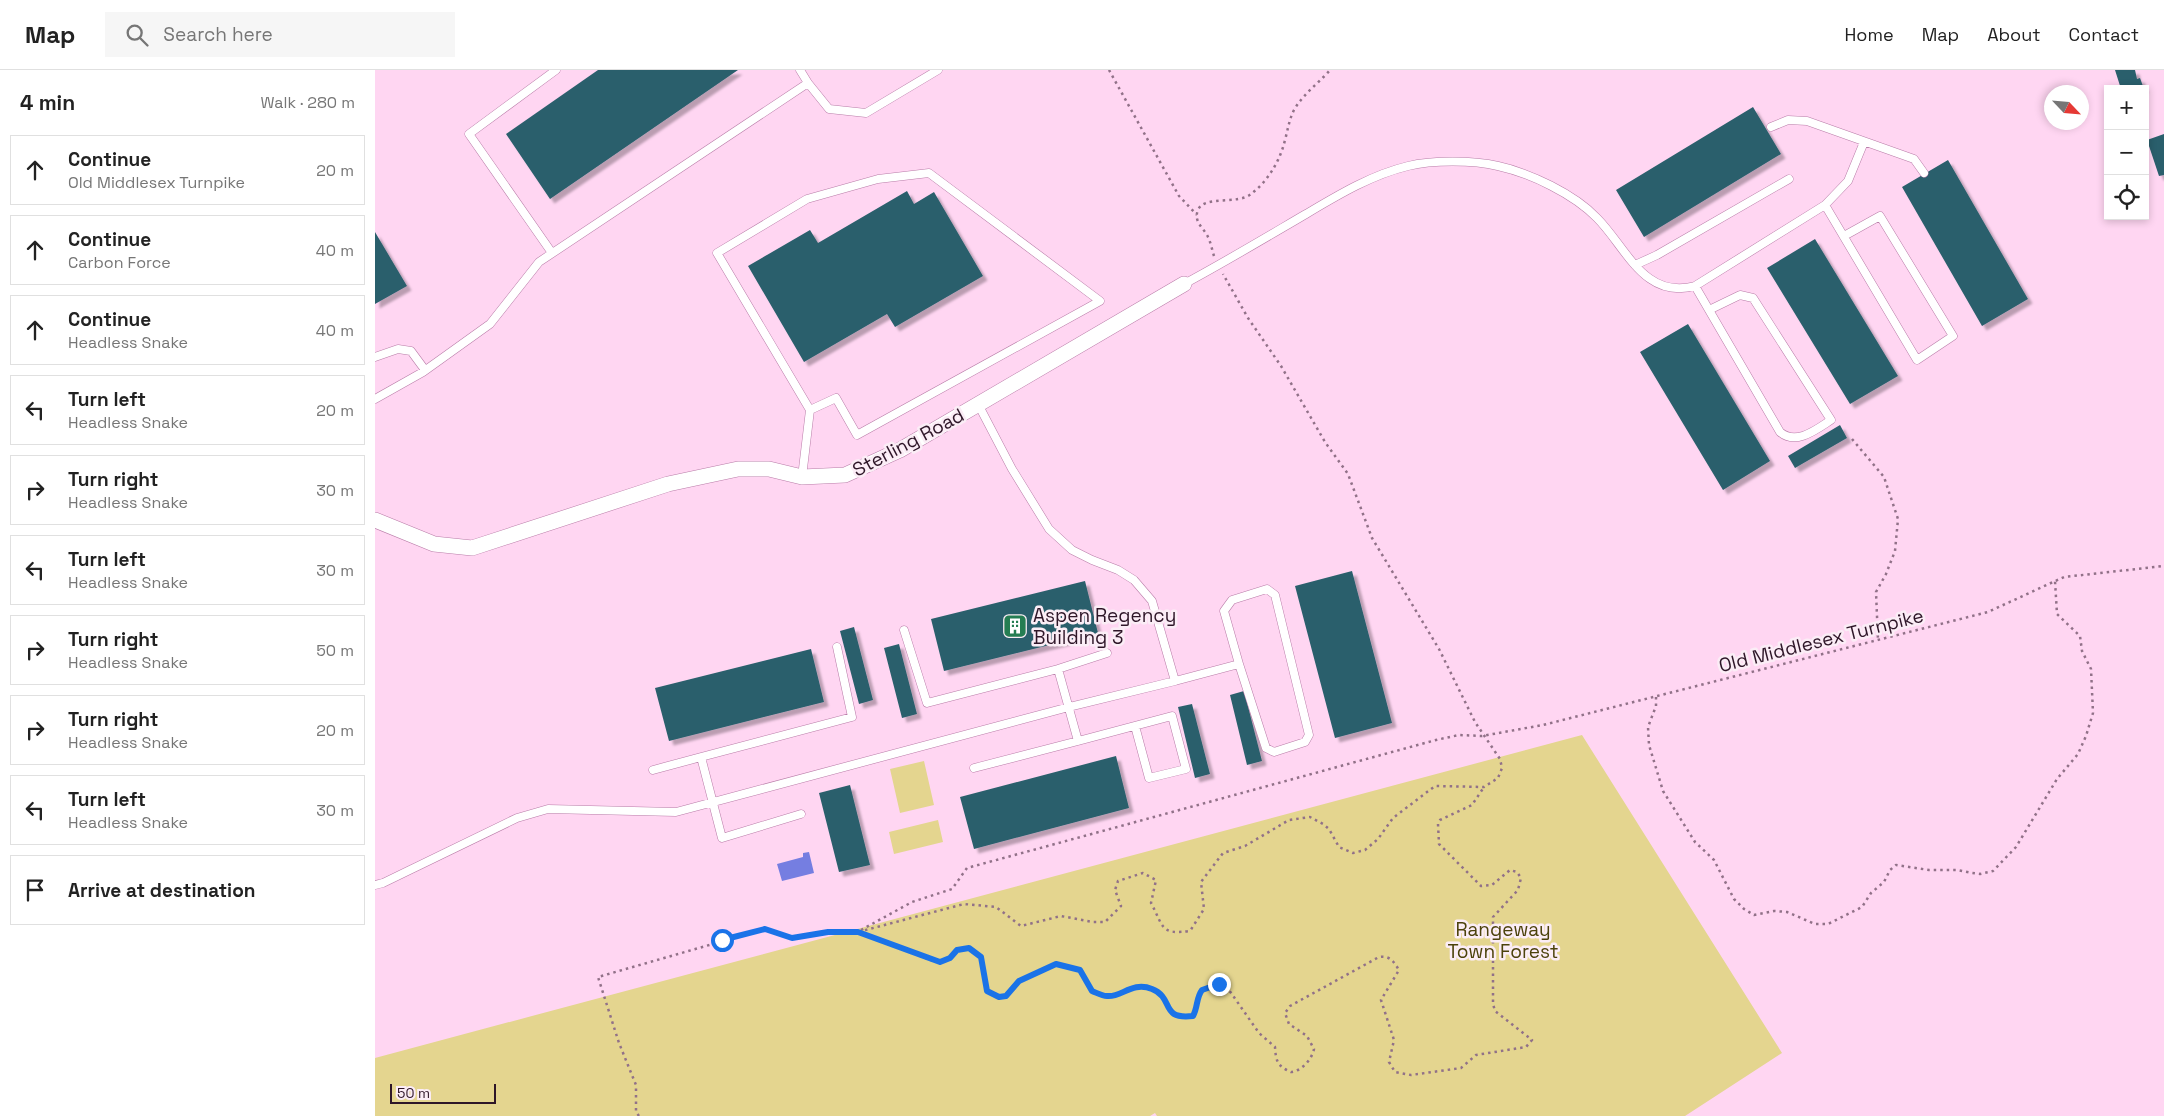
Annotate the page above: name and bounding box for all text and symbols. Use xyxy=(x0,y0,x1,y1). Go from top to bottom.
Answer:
search box xyxy=(105,12,455,57)
text: Map xyxy=(25,19,75,50)
icon: search xyxy=(123,21,151,49)
text: Search here xyxy=(163,22,273,47)
text: Home xyxy=(1845,23,1894,46)
text: Map xyxy=(1922,23,1959,46)
text: About xyxy=(1987,23,2041,46)
text: Contact xyxy=(2069,23,2139,46)
north arrow xyxy=(2044,85,2089,130)
map controls xyxy=(2104,85,2149,220)
button: + xyxy=(2104,85,2149,130)
text: 4 min xyxy=(20,89,75,116)
text: Walk · 280 m xyxy=(260,92,355,113)
button: − xyxy=(2104,130,2149,175)
text: Continue xyxy=(68,147,151,172)
icon: ahead xyxy=(21,156,49,184)
text: 20 m xyxy=(316,160,354,181)
text: Old Middlesex Turnpike xyxy=(68,172,245,193)
button: locate xyxy=(2104,175,2149,220)
text: Continue xyxy=(68,227,151,252)
icon: ahead xyxy=(21,236,49,264)
text: 40 m xyxy=(316,240,354,261)
text: Carbon Force xyxy=(68,252,171,273)
text: Continue xyxy=(68,307,151,332)
icon: ahead xyxy=(21,316,49,344)
text: 40 m xyxy=(316,320,354,341)
text: Headless Snake xyxy=(68,332,188,353)
text: Turn left xyxy=(68,387,146,412)
icon: left xyxy=(21,396,49,424)
text: 20 m xyxy=(316,400,354,421)
street label: Sterling Road xyxy=(848,402,968,482)
text: Headless Snake xyxy=(68,412,188,433)
text: Turn right xyxy=(68,467,158,492)
icon: right xyxy=(21,476,49,504)
text: 30 m xyxy=(316,480,354,501)
text: Headless Snake xyxy=(68,492,188,513)
text: Turn left xyxy=(68,547,146,572)
icon: left xyxy=(21,556,49,584)
text: 30 m xyxy=(316,560,354,581)
text: Headless Snake xyxy=(68,572,188,593)
place label: Aspen Regency Building 3 xyxy=(1033,603,1176,650)
street label: Old Middlesex Turnpike xyxy=(1716,603,1926,678)
building icon: Aspen Regency Building 3 xyxy=(1002,613,1028,639)
text: Turn right xyxy=(68,627,158,652)
icon: right xyxy=(21,636,49,664)
text: 50 m xyxy=(316,640,354,661)
text: Headless Snake xyxy=(68,652,188,673)
text: Turn right xyxy=(68,707,158,732)
icon: right xyxy=(21,716,49,744)
text: 20 m xyxy=(316,720,354,741)
text: Headless Snake xyxy=(68,732,188,753)
text: Turn left xyxy=(68,787,146,812)
icon: left xyxy=(21,796,49,824)
text: 30 m xyxy=(316,800,354,821)
text: Headless Snake xyxy=(68,812,188,833)
icon: arrive xyxy=(21,876,49,904)
text: Arrive at destination xyxy=(68,878,256,903)
park label: Rangeway Town Forest xyxy=(1447,917,1559,964)
route start xyxy=(711,929,734,952)
route end xyxy=(1208,973,1231,996)
scale bar xyxy=(390,1081,496,1104)
text: 50 m xyxy=(397,1084,430,1102)

